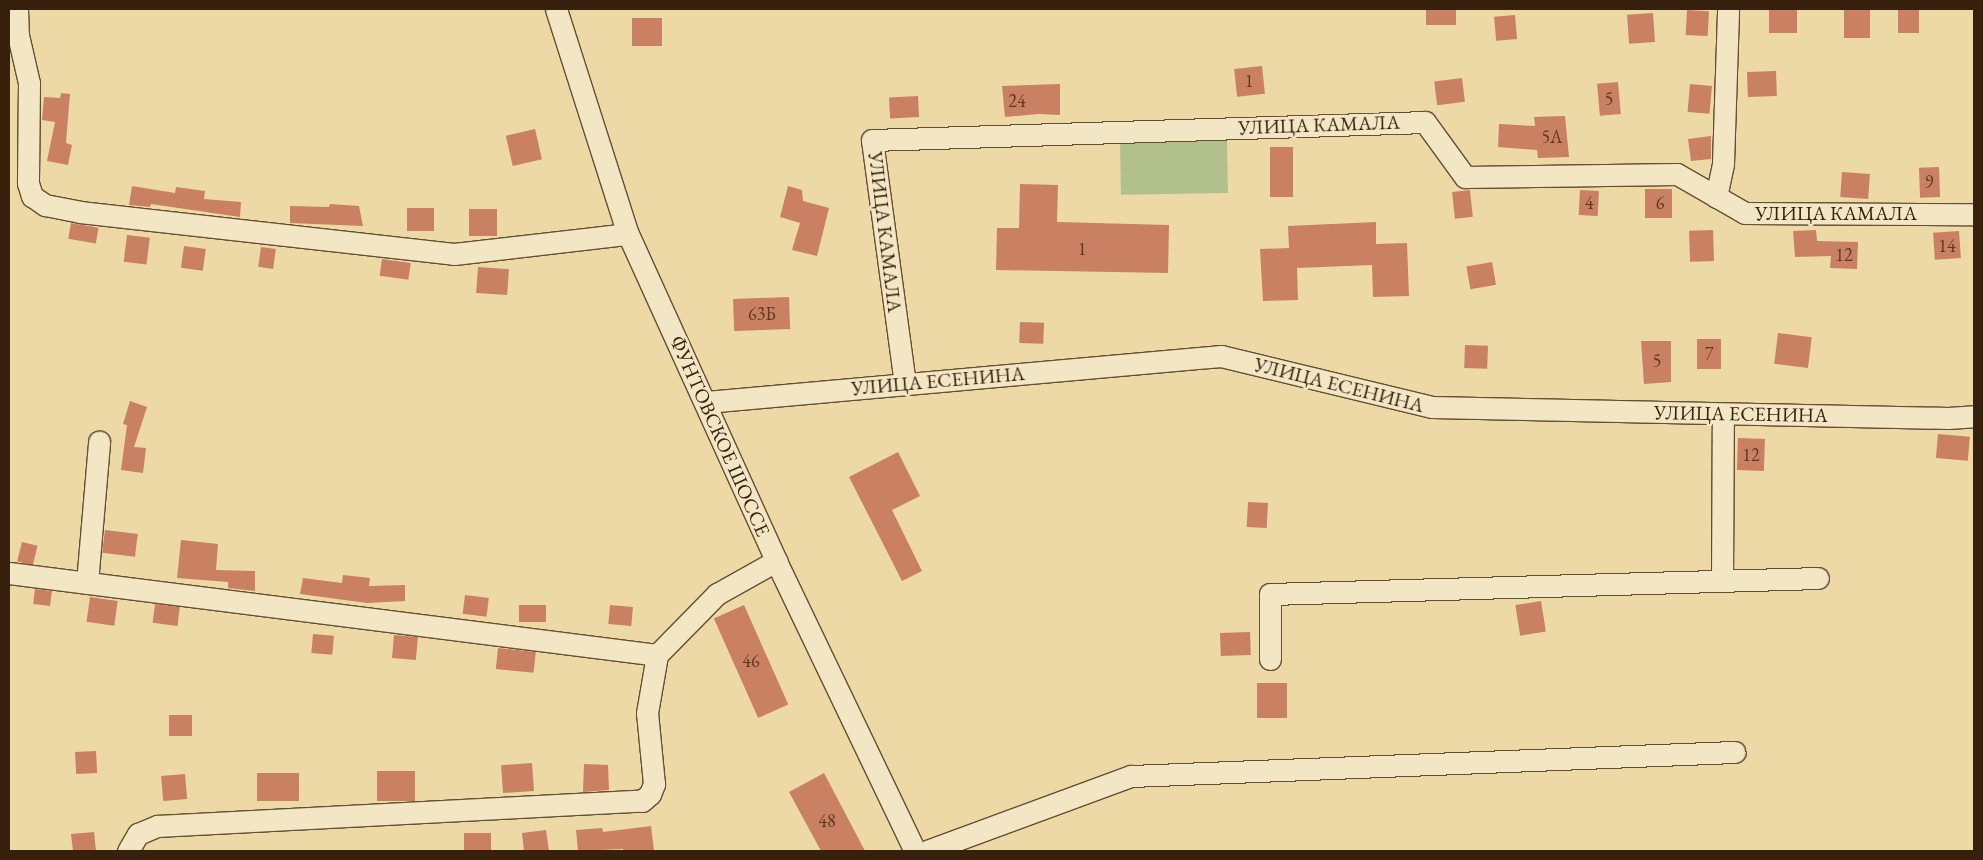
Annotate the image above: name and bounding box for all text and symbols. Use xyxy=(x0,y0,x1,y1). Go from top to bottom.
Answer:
house number: 1 xyxy=(1245,70,1253,92)
house number: 5 xyxy=(1605,88,1613,110)
house number: 24 xyxy=(1008,90,1026,112)
street label: УЛИЦА КАМАЛА xyxy=(1238,110,1400,140)
house number: 5А xyxy=(1541,126,1563,148)
street label: УЛИЦА КАМАЛА xyxy=(863,150,907,314)
house number: 9 xyxy=(1925,171,1933,193)
house number: 4 xyxy=(1585,192,1593,214)
house number: 6 xyxy=(1656,192,1664,214)
street label: УЛИЦА КАМАЛА xyxy=(1755,201,1917,225)
house number: 14 xyxy=(1938,235,1956,257)
house number: 1 xyxy=(1078,238,1086,260)
house number: 12 xyxy=(1835,244,1853,266)
house number: 63Б xyxy=(748,303,776,325)
street label: ФУНТОВСКОЕ ШОССЕ xyxy=(665,332,775,540)
house number: 7 xyxy=(1705,343,1713,365)
house number: 5 xyxy=(1653,350,1661,372)
street label: УЛИЦА ЕСЕНИНА xyxy=(1252,352,1426,418)
street label: УЛИЦА ЕСЕНИНА xyxy=(850,361,1026,401)
street label: УЛИЦА ЕСЕНИНА xyxy=(1654,400,1828,428)
house number: 12 xyxy=(1742,444,1760,466)
house number: 46 xyxy=(742,650,760,672)
house number: 48 xyxy=(818,810,836,832)

